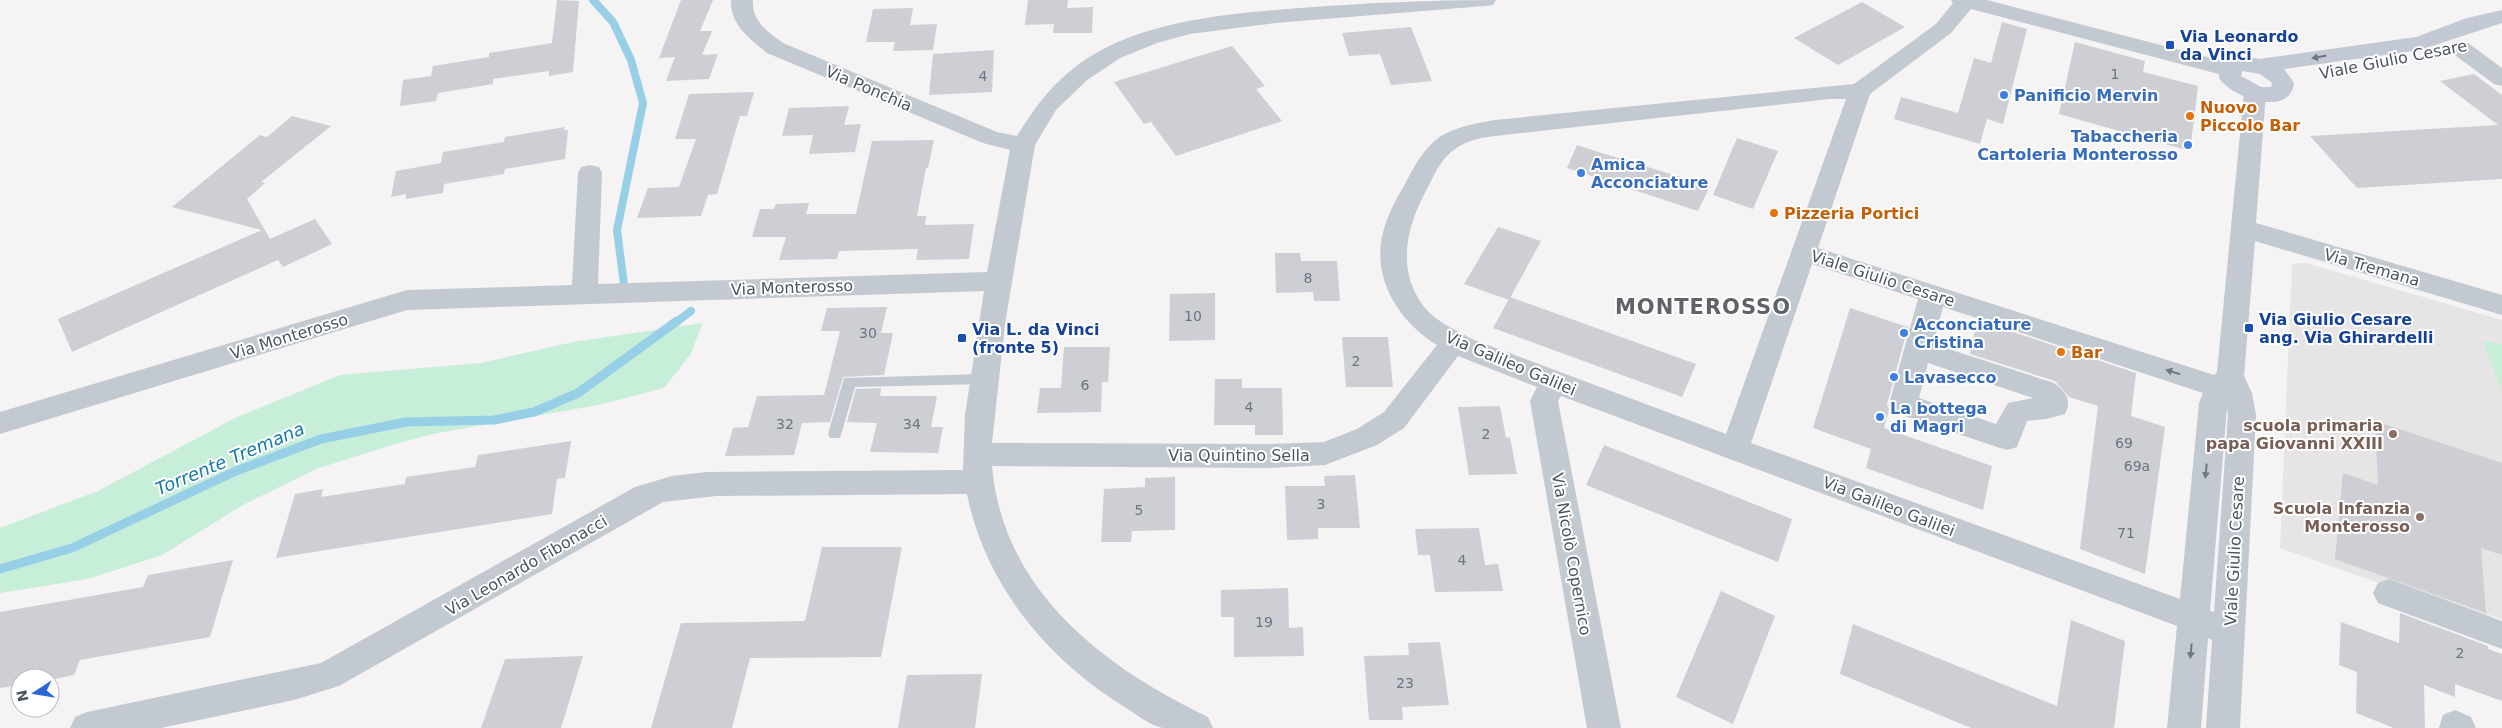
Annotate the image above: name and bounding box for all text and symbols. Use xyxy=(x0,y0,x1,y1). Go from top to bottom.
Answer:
place label: Via Leonardo da Vinci xyxy=(2180,27,2299,64)
street label: Viale Giulio Cesare xyxy=(2318,36,2469,83)
marker: Via Leonardo da Vinci xyxy=(2164,39,2176,51)
one-way arrow xyxy=(2311,53,2326,61)
street label: Via Ponchia xyxy=(823,62,915,115)
house number: 1 xyxy=(2111,66,2119,82)
house number: 4 xyxy=(979,68,988,84)
place label: Panificio Mervin xyxy=(2014,86,2158,105)
marker: Panificio Mervin xyxy=(1998,89,2010,101)
place label: Nuovo Piccolo Bar xyxy=(2200,98,2300,135)
marker: Nuovo Piccolo Bar xyxy=(2184,110,2196,122)
place label: Tabaccheria Cartoleria Monterosso xyxy=(1977,127,2178,164)
marker: Tabaccheria Cartoleria Monterosso xyxy=(2182,139,2194,151)
place label: Amica Acconciature xyxy=(1591,155,1708,192)
marker: Amica Acconciature xyxy=(1575,167,1587,179)
place label: Pizzeria Portici xyxy=(1784,204,1919,223)
marker: Pizzeria Portici xyxy=(1768,207,1780,219)
street label: Via Tremana xyxy=(2322,245,2422,290)
street label: Viale Giulio Cesare xyxy=(1808,246,1957,311)
house number: 8 xyxy=(1304,270,1312,286)
street label: Via Monterosso xyxy=(731,276,853,299)
district label: MONTEROSSO xyxy=(1615,295,1791,319)
house number: 10 xyxy=(1184,308,1202,324)
street label: Via Monterosso xyxy=(228,310,350,363)
place label: Via Giulio Cesare ang. Via Ghirardelli xyxy=(2259,310,2434,347)
place label: Acconciature Cristina xyxy=(1914,315,2031,352)
place label: Via L. da Vinci (fronte 5) xyxy=(972,320,1100,357)
marker: Via Giulio Cesare ang. Via Ghirardelli xyxy=(2243,322,2255,334)
house number: 30 xyxy=(859,325,877,341)
street label: Via Galileo Galilei xyxy=(1443,327,1579,400)
marker: Acconciature Cristina xyxy=(1898,327,1910,339)
marker: Via L. da Vinci (fronte 5) xyxy=(956,332,968,344)
place label: Bar xyxy=(2071,343,2102,362)
marker: Bar xyxy=(2055,346,2067,358)
house number: 2 xyxy=(1352,353,1360,369)
one-way arrow xyxy=(2165,367,2180,375)
place label: Lavasecco xyxy=(1904,368,1997,387)
marker: Lavasecco xyxy=(1888,371,1900,383)
house number: 6 xyxy=(1081,377,1090,393)
house number: 4 xyxy=(1245,399,1254,415)
place label: La bottega di Magri xyxy=(1890,399,1987,436)
marker: La bottega di Magri xyxy=(1874,411,1886,423)
house number: 32 xyxy=(776,416,794,432)
house number: 34 xyxy=(903,416,921,432)
place label: scuola primaria papa Giovanni XXIII xyxy=(2206,416,2383,453)
water label: Torrente Tremana xyxy=(152,418,308,499)
house number: 2 xyxy=(1482,426,1490,442)
marker: scuola primaria papa Giovanni XXIII xyxy=(2387,428,2399,440)
house number: 69 xyxy=(2115,435,2133,451)
street label: Via Quintino Sella xyxy=(1168,446,1310,465)
house number: 69a xyxy=(2124,458,2150,474)
one-way arrow xyxy=(2202,464,2210,480)
street label: Via Nicolò Copernico xyxy=(1548,471,1595,637)
street label: Via Galileo Galilei xyxy=(1820,473,1958,540)
street label: Viale Giulio Cesare xyxy=(2221,476,2248,627)
house number: 3 xyxy=(1317,496,1325,512)
place label: Scuola Infanzia Monterosso xyxy=(2273,499,2410,536)
house number: 5 xyxy=(1135,502,1143,518)
street label: Via Leonardo Fibonacci xyxy=(442,511,611,620)
marker: Scuola Infanzia Monterosso xyxy=(2414,511,2426,523)
house number: 71 xyxy=(2117,525,2135,541)
house number: 4 xyxy=(1458,552,1467,568)
house number: 19 xyxy=(1255,614,1273,630)
one-way arrow xyxy=(2187,643,2195,659)
house number: 2 xyxy=(2456,645,2464,661)
north arrow xyxy=(10,668,60,718)
house number: 23 xyxy=(1396,675,1414,691)
text: N xyxy=(13,688,31,703)

